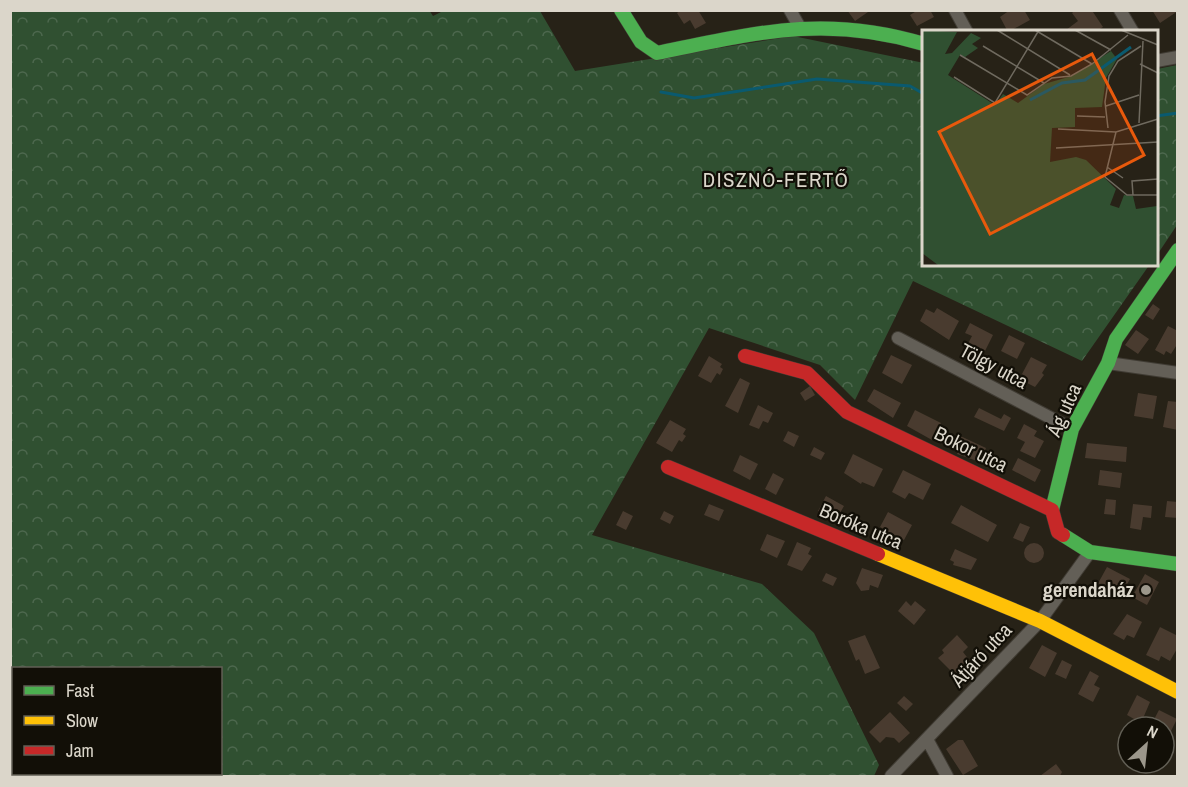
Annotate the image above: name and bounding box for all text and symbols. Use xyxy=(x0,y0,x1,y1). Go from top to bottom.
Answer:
inset map xyxy=(922,30,1158,266)
district label: DISZNÓ-FERTŐ xyxy=(703,165,849,194)
street label: Tölgy utca xyxy=(955,336,1033,395)
street label: Ág utca xyxy=(1039,379,1087,442)
street label: Bokor utca xyxy=(930,419,1012,478)
street label: Boróka utca xyxy=(816,496,907,555)
place label: gerendaház xyxy=(1043,576,1134,603)
marker: gerendaház xyxy=(1139,583,1153,597)
street label: Átjáró utca xyxy=(943,617,1017,693)
legend xyxy=(12,667,222,775)
text: Fast xyxy=(66,678,94,703)
text: Slow xyxy=(66,708,98,733)
north arrow xyxy=(1116,715,1176,775)
text: N xyxy=(1144,720,1162,744)
text: Jam xyxy=(66,738,94,763)

